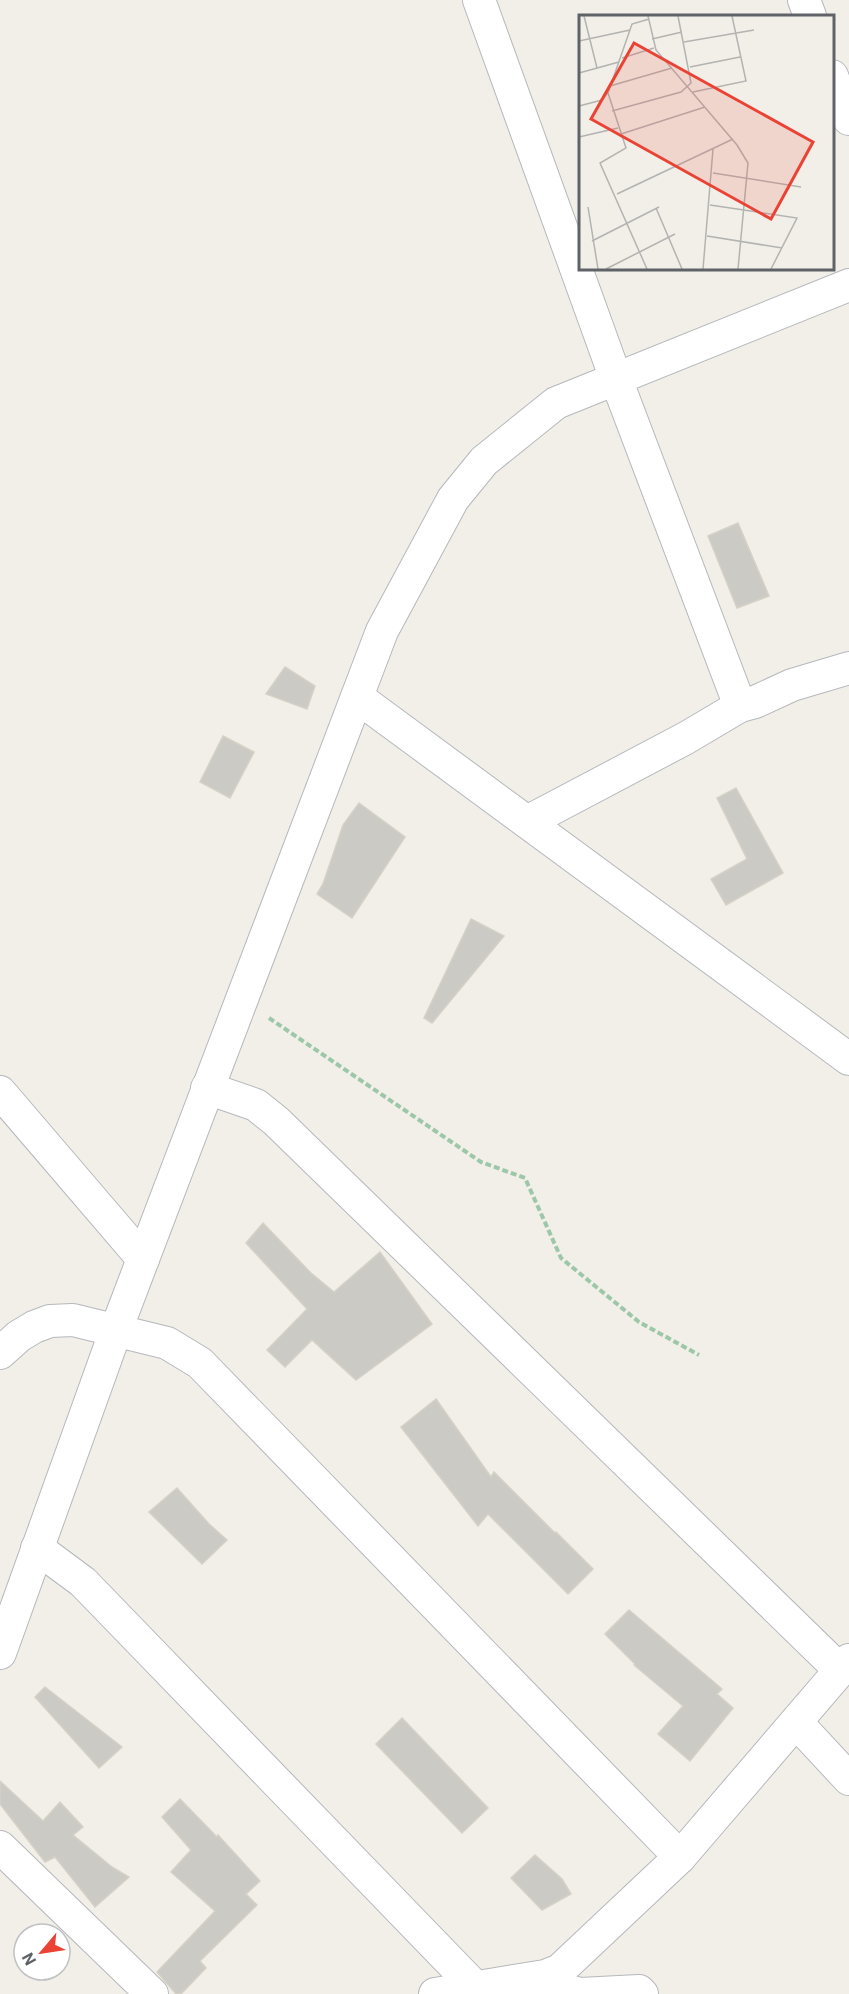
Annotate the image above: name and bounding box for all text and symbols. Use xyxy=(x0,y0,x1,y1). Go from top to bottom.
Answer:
inset map xyxy=(579,15,834,270)
north arrow xyxy=(12,1922,72,1982)
text: N xyxy=(18,1949,40,1969)

